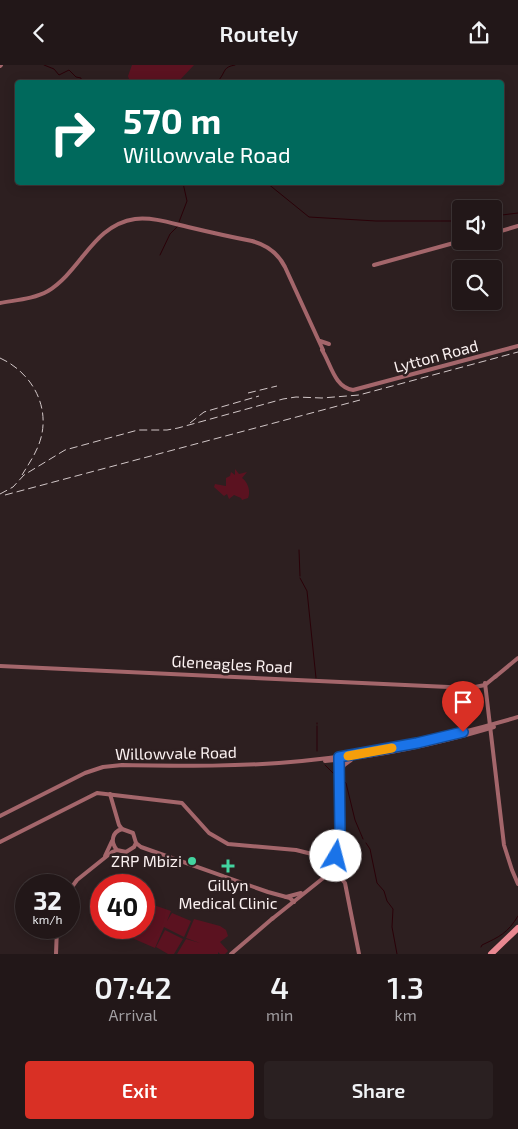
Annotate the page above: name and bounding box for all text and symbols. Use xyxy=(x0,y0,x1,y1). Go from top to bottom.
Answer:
icon: back xyxy=(25,19,53,47)
icon: share xyxy=(465,19,493,47)
text: Routely xyxy=(220,20,298,46)
text: 570 m xyxy=(123,99,221,141)
icon: right xyxy=(40,100,105,165)
text: Willowvale Road xyxy=(123,141,291,167)
map controls xyxy=(452,200,502,310)
button: sound xyxy=(452,200,502,250)
button: search xyxy=(452,260,502,310)
street label: Lytton Road xyxy=(392,335,480,376)
street label: Gleneagles Road xyxy=(171,651,293,676)
pin xyxy=(442,681,484,732)
icon: arrive xyxy=(449,688,477,716)
street label: Willowvale Road xyxy=(115,742,237,763)
position arrow xyxy=(309,829,361,881)
place label: ZRP Mbizi xyxy=(111,851,182,870)
marker: ZRP Mbizi xyxy=(186,855,198,867)
marker: Gillyn Medical Clinic xyxy=(221,859,235,873)
speed limit sign: 40 xyxy=(90,874,155,939)
place label: Gillyn Medical Clinic xyxy=(178,875,278,912)
text: 32 xyxy=(33,885,62,915)
text: km/h xyxy=(33,912,62,926)
text: 07:42 xyxy=(94,969,172,1005)
text: 4 xyxy=(270,969,289,1005)
text: 1.3 xyxy=(387,969,424,1005)
text: Arrival xyxy=(109,1005,157,1024)
text: min xyxy=(266,1005,293,1024)
text: km xyxy=(395,1005,417,1024)
button: Exit xyxy=(25,1061,254,1119)
button: Share xyxy=(264,1061,493,1119)

